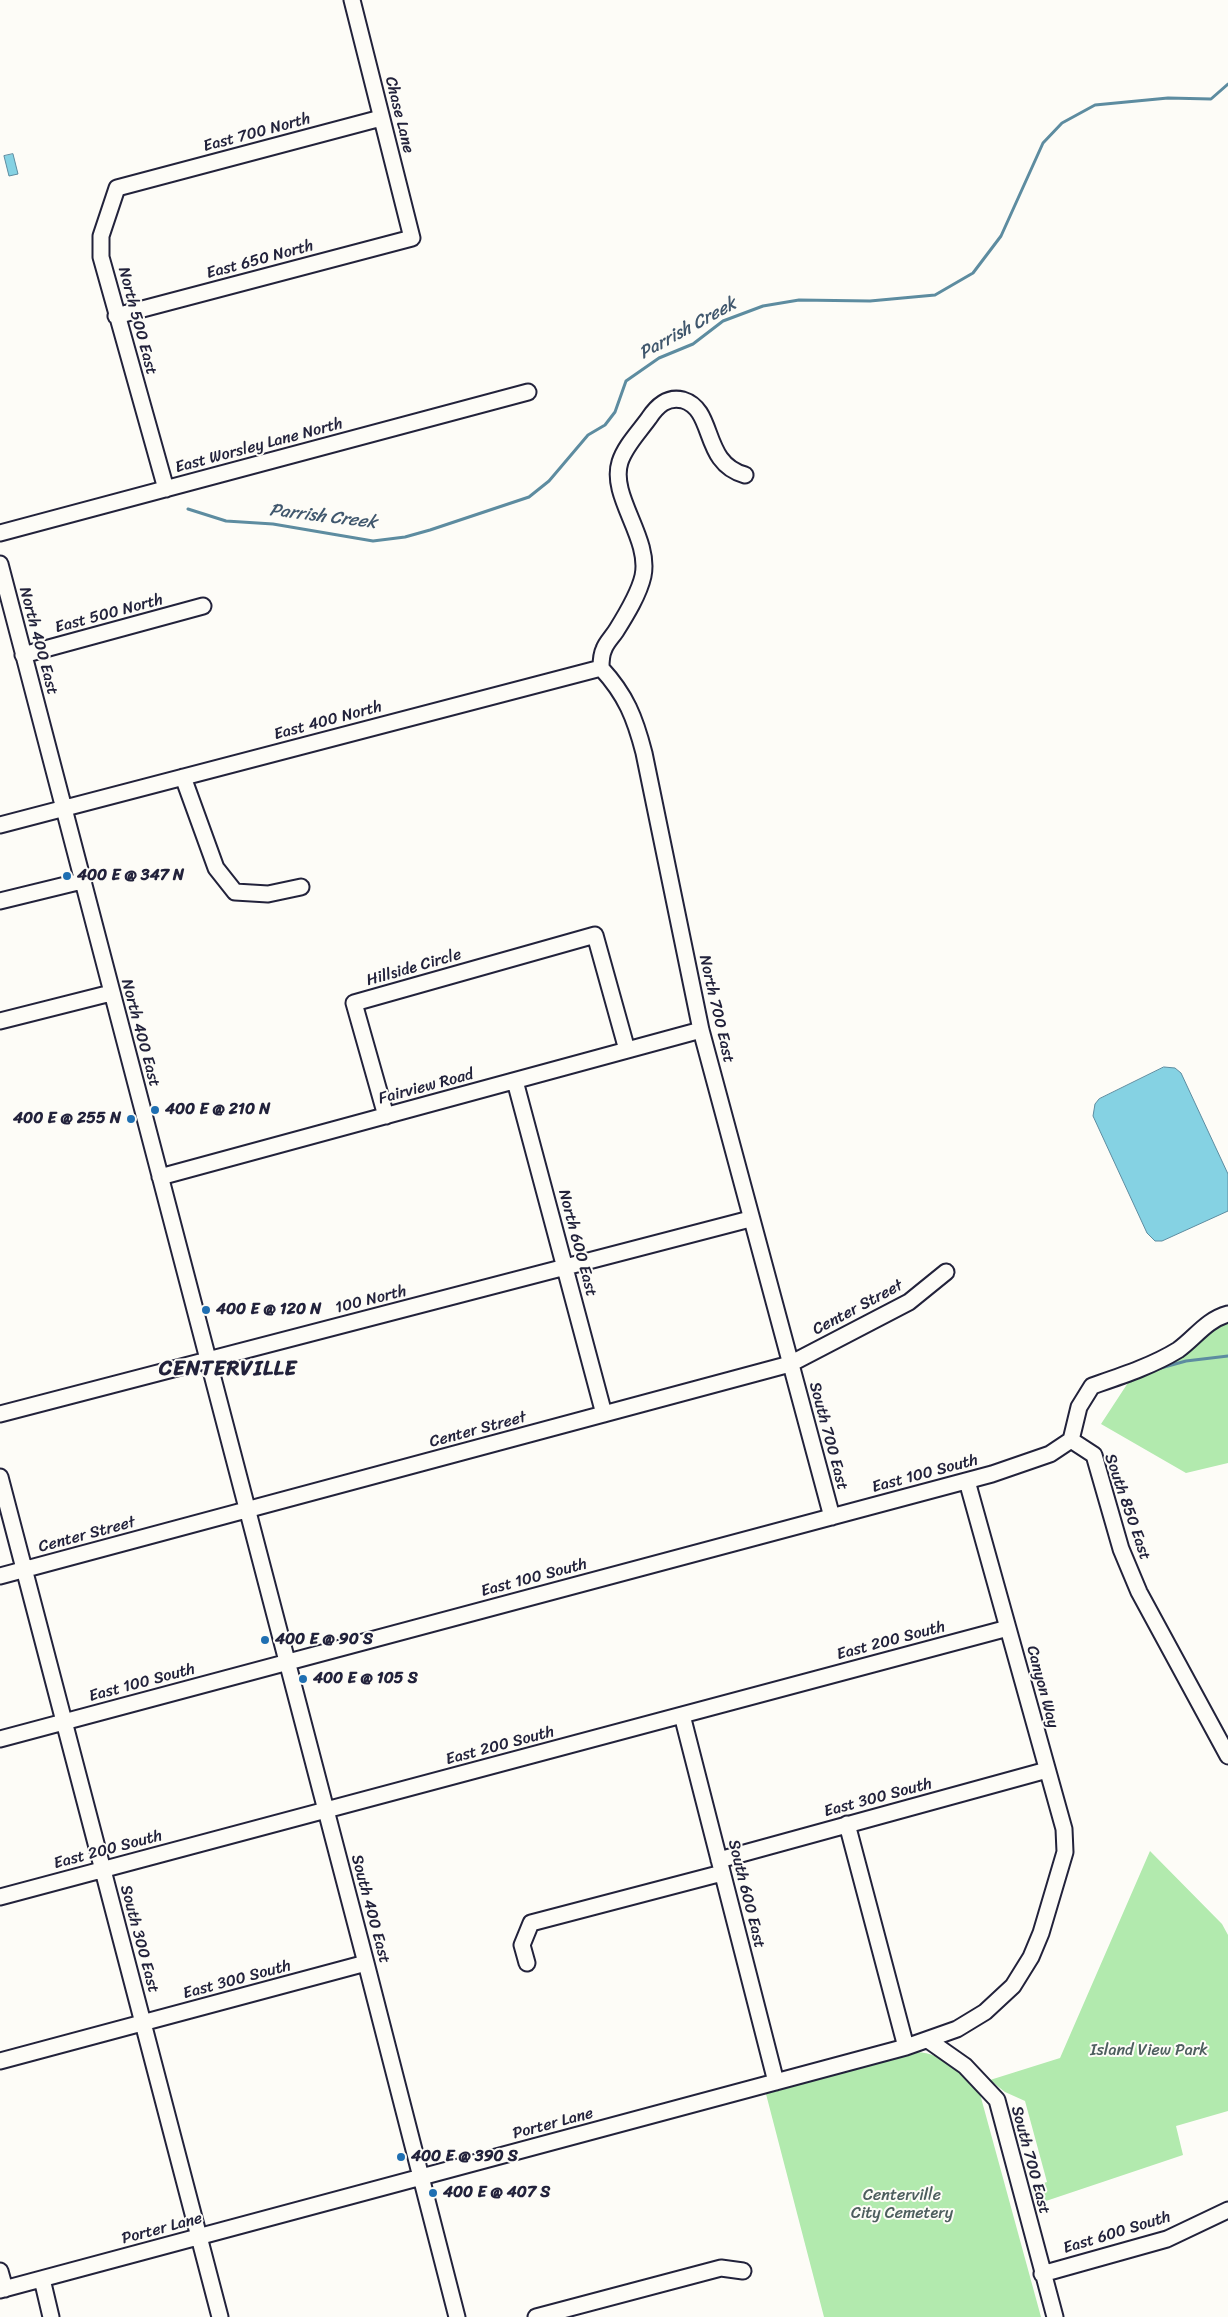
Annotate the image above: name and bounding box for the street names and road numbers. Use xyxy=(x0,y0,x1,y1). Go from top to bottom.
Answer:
street label: Chase Lane xyxy=(380,75,418,155)
street label: East 700 North xyxy=(201,109,313,157)
street label: East 650 North xyxy=(205,237,315,283)
street label: North 500 East xyxy=(113,265,161,377)
street label: East Worsley Lane North xyxy=(173,414,345,478)
street label: North 400 East xyxy=(14,585,62,697)
street label: East 500 North xyxy=(53,590,165,638)
street label: East 400 North xyxy=(272,697,384,745)
street label: Hillside Circle xyxy=(364,945,464,991)
street label: North 700 East xyxy=(694,953,738,1065)
street label: North 400 East xyxy=(116,977,164,1089)
street label: Fairview Road xyxy=(377,1065,475,1109)
street label: North 600 East xyxy=(553,1187,601,1299)
street label: Center Street xyxy=(810,1276,906,1340)
street label: 100 North xyxy=(334,1282,408,1318)
street label: South 700 East xyxy=(804,1380,852,1492)
street label: Center Street xyxy=(428,1408,528,1452)
street label: East 100 South xyxy=(870,1451,980,1497)
street label: South 850 East xyxy=(1100,1451,1154,1563)
street label: Center Street xyxy=(37,1513,137,1557)
street label: East 100 South xyxy=(479,1555,589,1601)
street label: East 200 South xyxy=(835,1617,947,1665)
street label: Canyon Way xyxy=(1022,1644,1062,1730)
street label: East 100 South xyxy=(87,1660,197,1706)
street label: East 200 South xyxy=(444,1722,556,1770)
street label: East 300 South xyxy=(822,1774,934,1822)
street label: East 200 South xyxy=(52,1826,164,1874)
street label: South 600 East xyxy=(723,1838,769,1950)
street label: South 400 East xyxy=(346,1852,394,1966)
street label: South 300 East xyxy=(115,1883,163,1995)
street label: East 300 South xyxy=(181,1956,293,2004)
street label: Porter Lane xyxy=(511,2104,595,2144)
street label: South 700 East xyxy=(1006,2104,1054,2216)
street label: East 600 South xyxy=(1061,2208,1173,2258)
street label: Porter Lane xyxy=(120,2209,204,2249)

